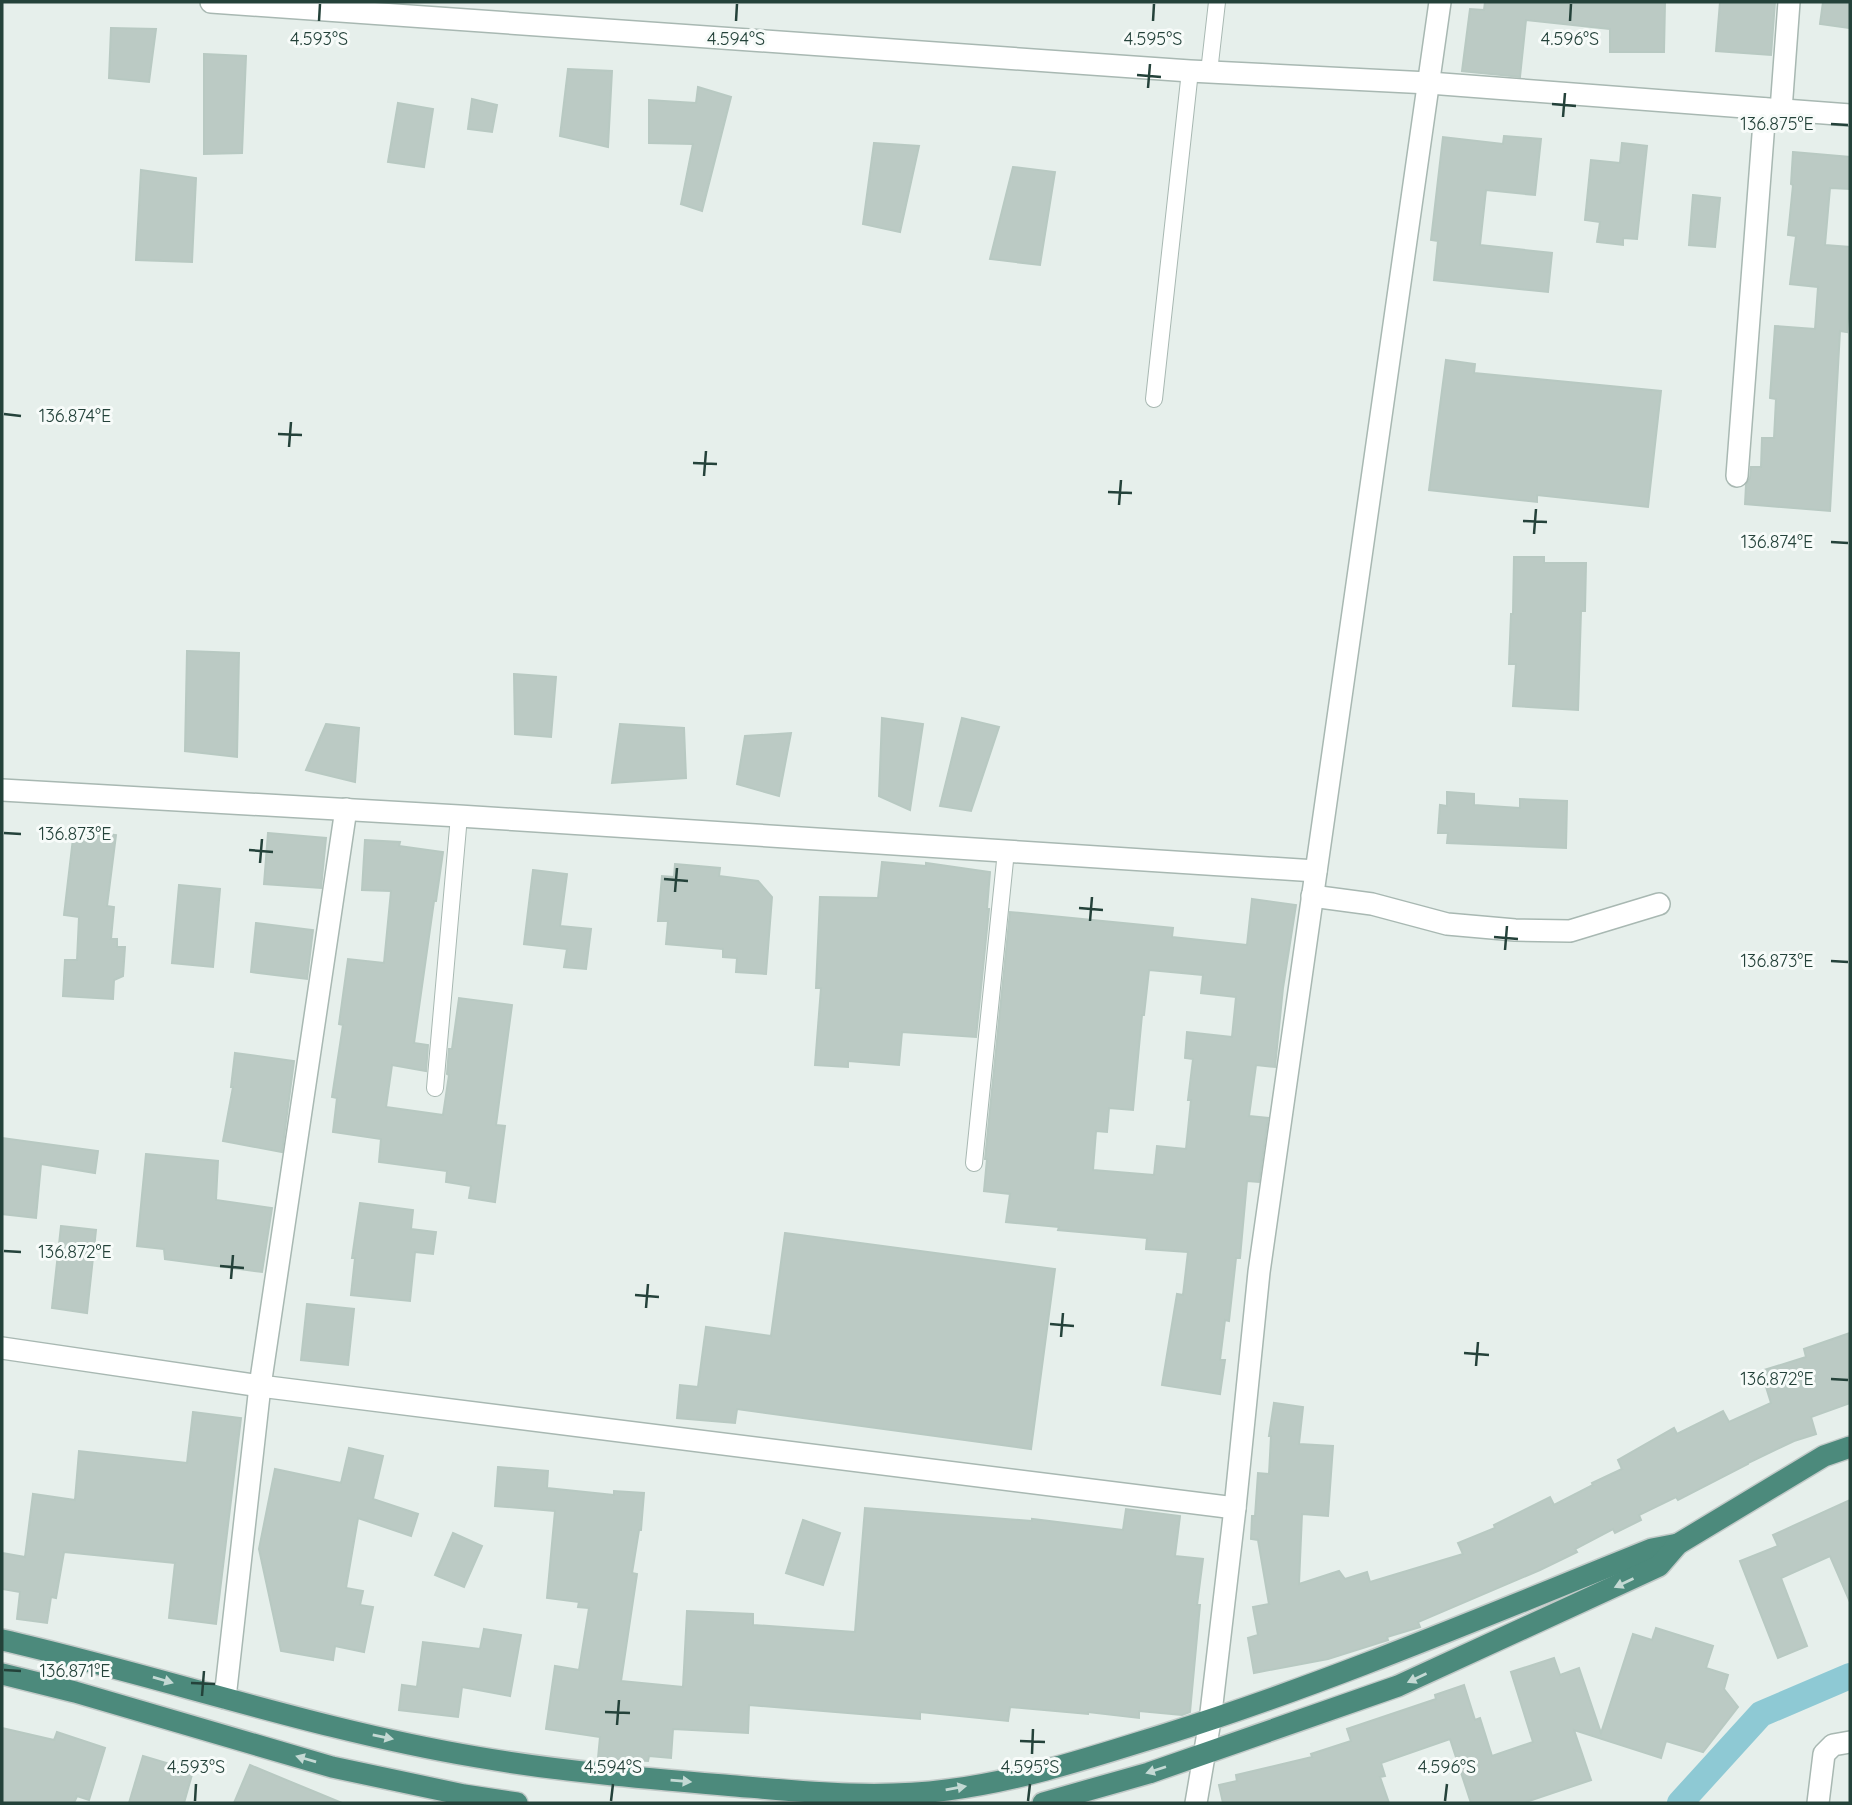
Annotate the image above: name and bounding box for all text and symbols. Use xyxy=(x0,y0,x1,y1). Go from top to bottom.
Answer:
text: 4.593°S xyxy=(290,27,348,50)
text: 4.594°S xyxy=(707,27,765,50)
text: 4.595°S xyxy=(1124,27,1182,50)
text: 4.596°S xyxy=(1541,27,1599,50)
text: 136.875°E xyxy=(1740,112,1814,135)
text: 136.874°E xyxy=(39,404,111,427)
text: 136.874°E xyxy=(1741,530,1813,553)
text: 136.873°E xyxy=(38,822,112,845)
text: 136.873°E xyxy=(1740,949,1814,972)
text: 136.872°E xyxy=(38,1240,112,1263)
text: 136.872°E xyxy=(1740,1367,1814,1390)
one-way arrow xyxy=(1613,1578,1634,1589)
text: 136.871°E xyxy=(39,1659,111,1682)
one-way arrow xyxy=(1407,1672,1427,1684)
one-way arrow xyxy=(152,1675,174,1686)
one-way arrow xyxy=(372,1731,394,1742)
one-way arrow xyxy=(296,1754,317,1764)
text: 4.593°S xyxy=(167,1755,225,1778)
text: 4.594°S xyxy=(584,1755,642,1778)
text: 4.595°S xyxy=(1001,1755,1059,1778)
text: 4.596°S xyxy=(1418,1755,1476,1778)
one-way arrow xyxy=(1146,1765,1167,1776)
one-way arrow xyxy=(670,1776,692,1787)
one-way arrow xyxy=(945,1783,967,1794)

